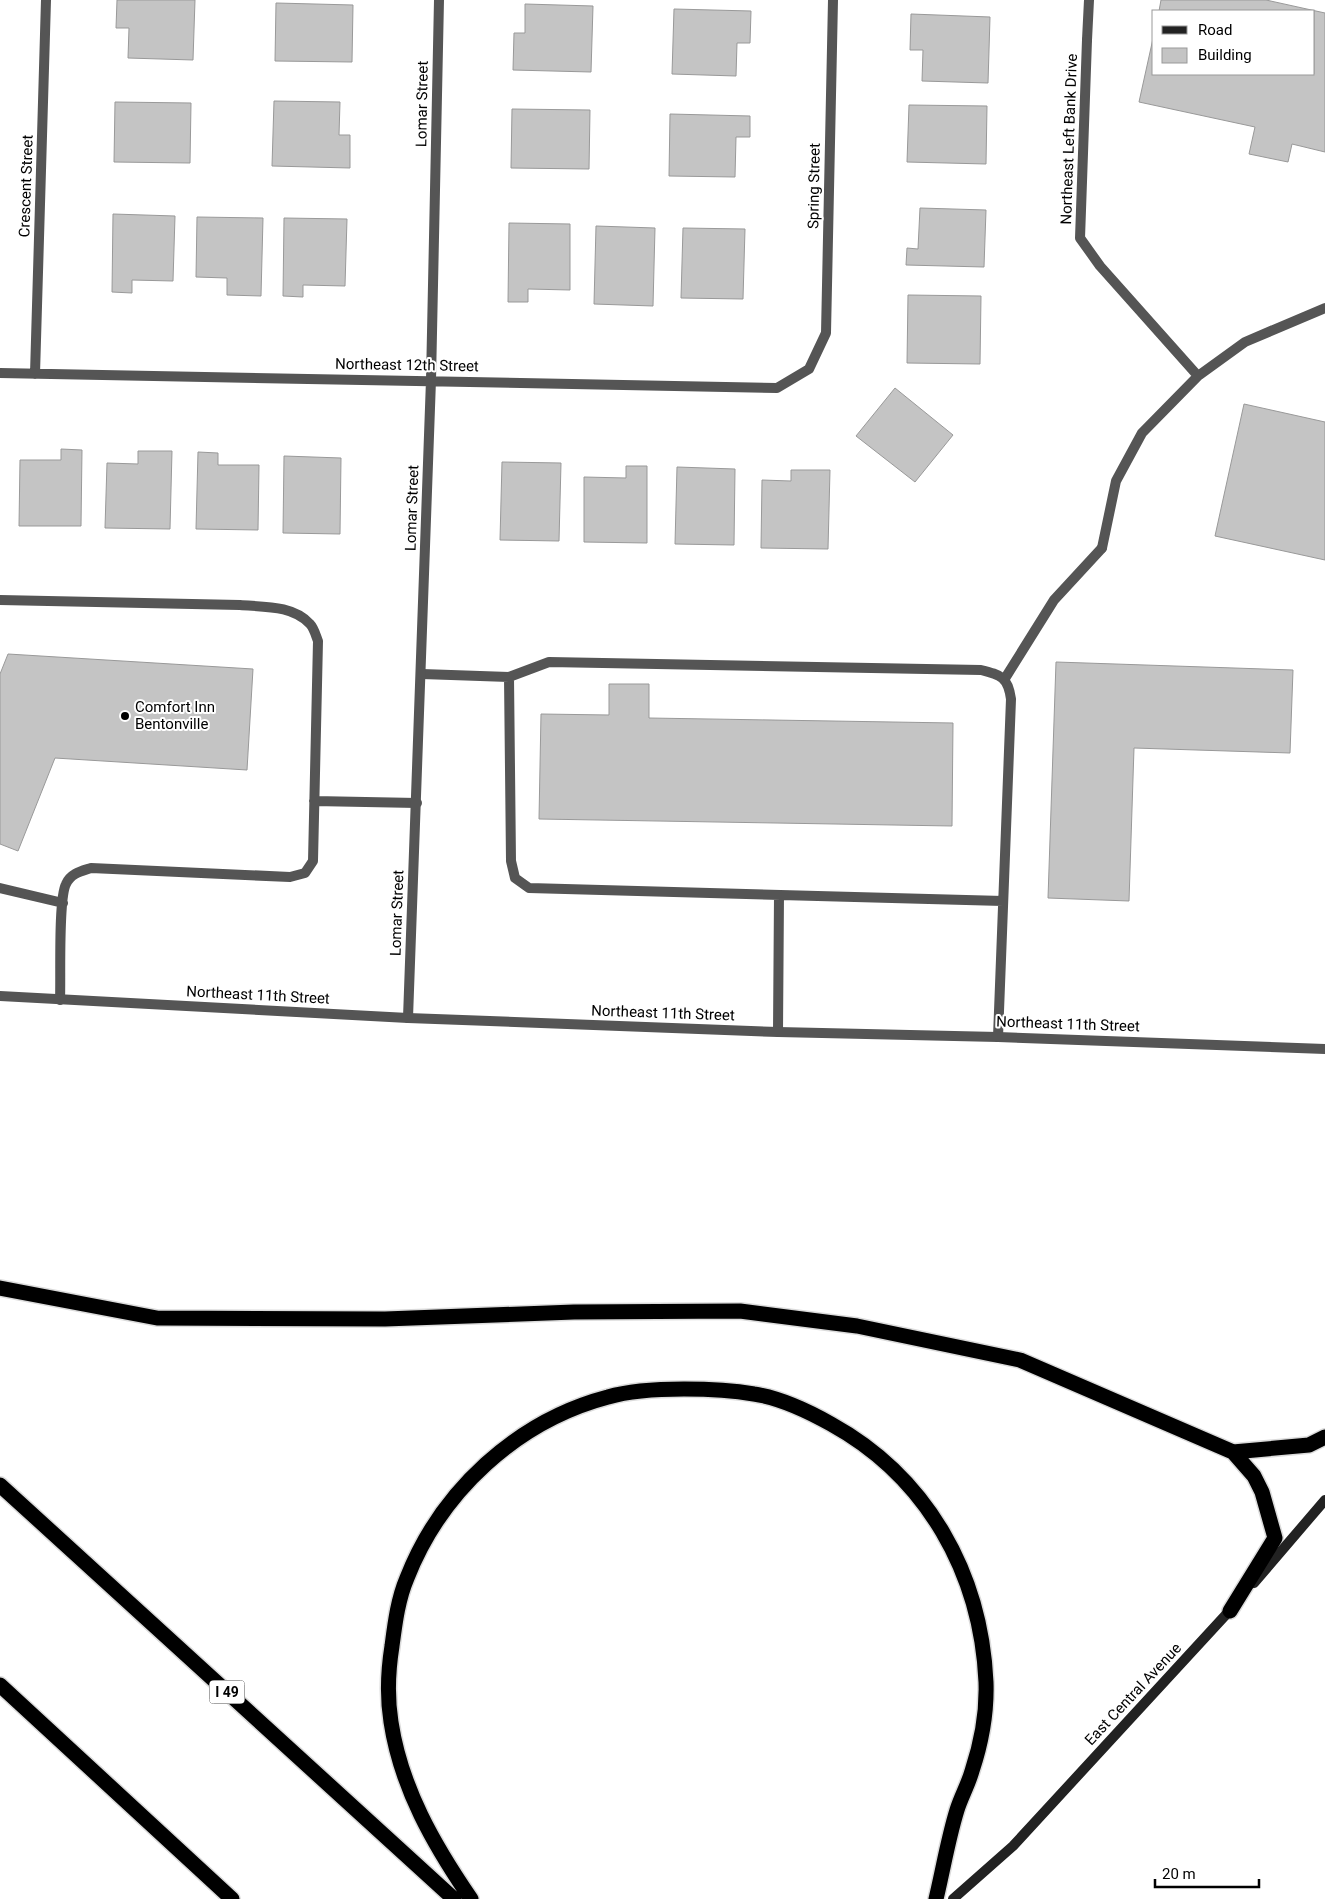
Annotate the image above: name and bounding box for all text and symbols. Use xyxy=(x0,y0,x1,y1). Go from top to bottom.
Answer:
legend xyxy=(1152,10,1315,75)
text: Road xyxy=(1198,21,1232,39)
text: Building xyxy=(1198,46,1252,64)
street label: Northeast Left Bank Drive xyxy=(1057,53,1081,225)
street label: Lomar Street xyxy=(412,61,432,147)
street label: Crescent Street xyxy=(15,134,37,238)
street label: Spring Street xyxy=(804,143,824,229)
street label: Northeast 12th Street xyxy=(335,355,479,375)
street label: Lomar Street xyxy=(401,464,423,551)
place label: Comfort Inn Bentonville xyxy=(135,698,215,733)
marker: Comfort Inn Bentonville xyxy=(119,710,131,722)
street label: Lomar Street xyxy=(386,869,408,956)
street label: Northeast 11th Street xyxy=(186,982,330,1008)
street label: Northeast 11th Street xyxy=(591,1001,735,1025)
street label: Northeast 11th Street xyxy=(996,1012,1140,1036)
street label: East Central Avenue xyxy=(1081,1639,1185,1749)
road number: I 49 xyxy=(210,1680,244,1704)
scale bar xyxy=(1155,1856,1259,1888)
text: 20 m xyxy=(1162,1865,1196,1883)

